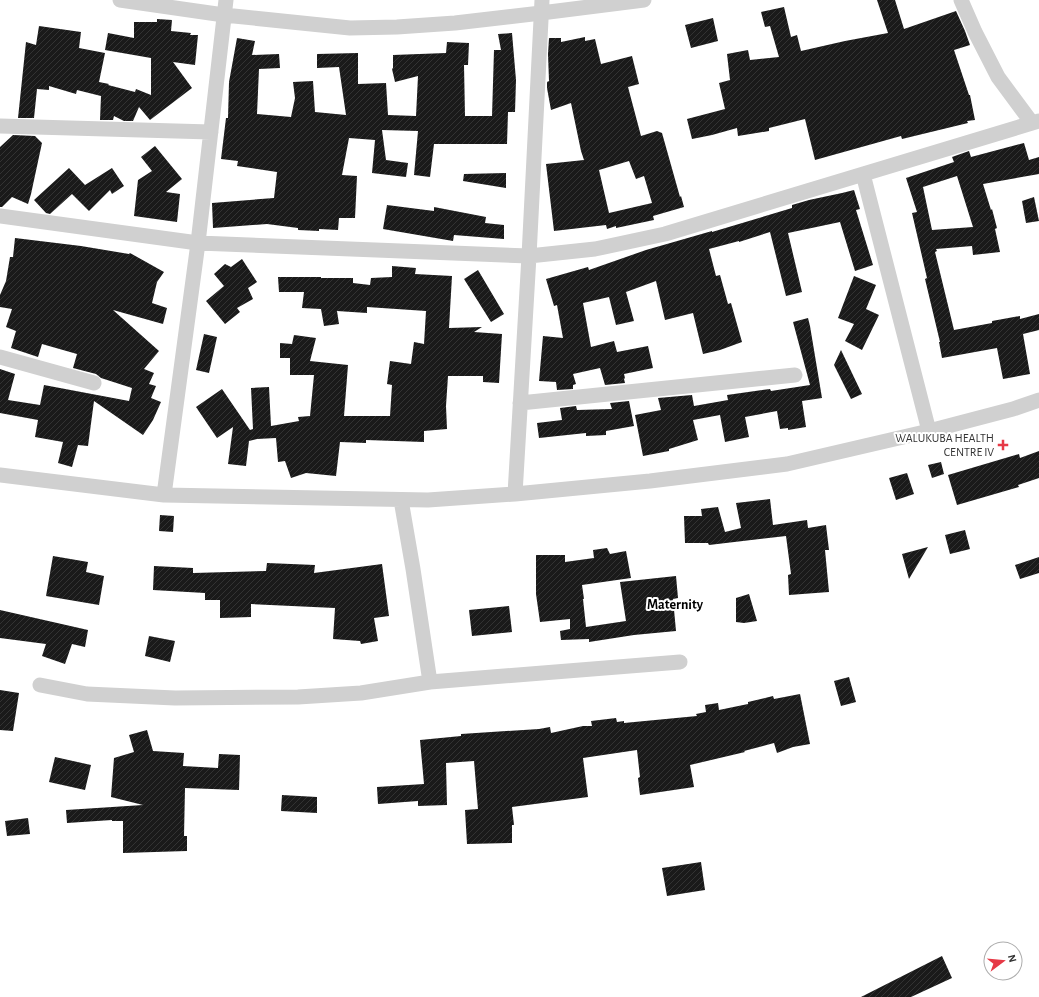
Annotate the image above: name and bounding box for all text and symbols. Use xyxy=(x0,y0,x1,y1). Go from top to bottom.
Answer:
place label: WALUKUBA HEALTH CENTRE IV xyxy=(895,432,994,458)
marker: WALUKUBA HEALTH CENTRE IV xyxy=(997,439,1009,451)
district label: Maternity xyxy=(647,598,704,612)
north arrow xyxy=(983,941,1023,981)
text: N xyxy=(1006,953,1018,964)

